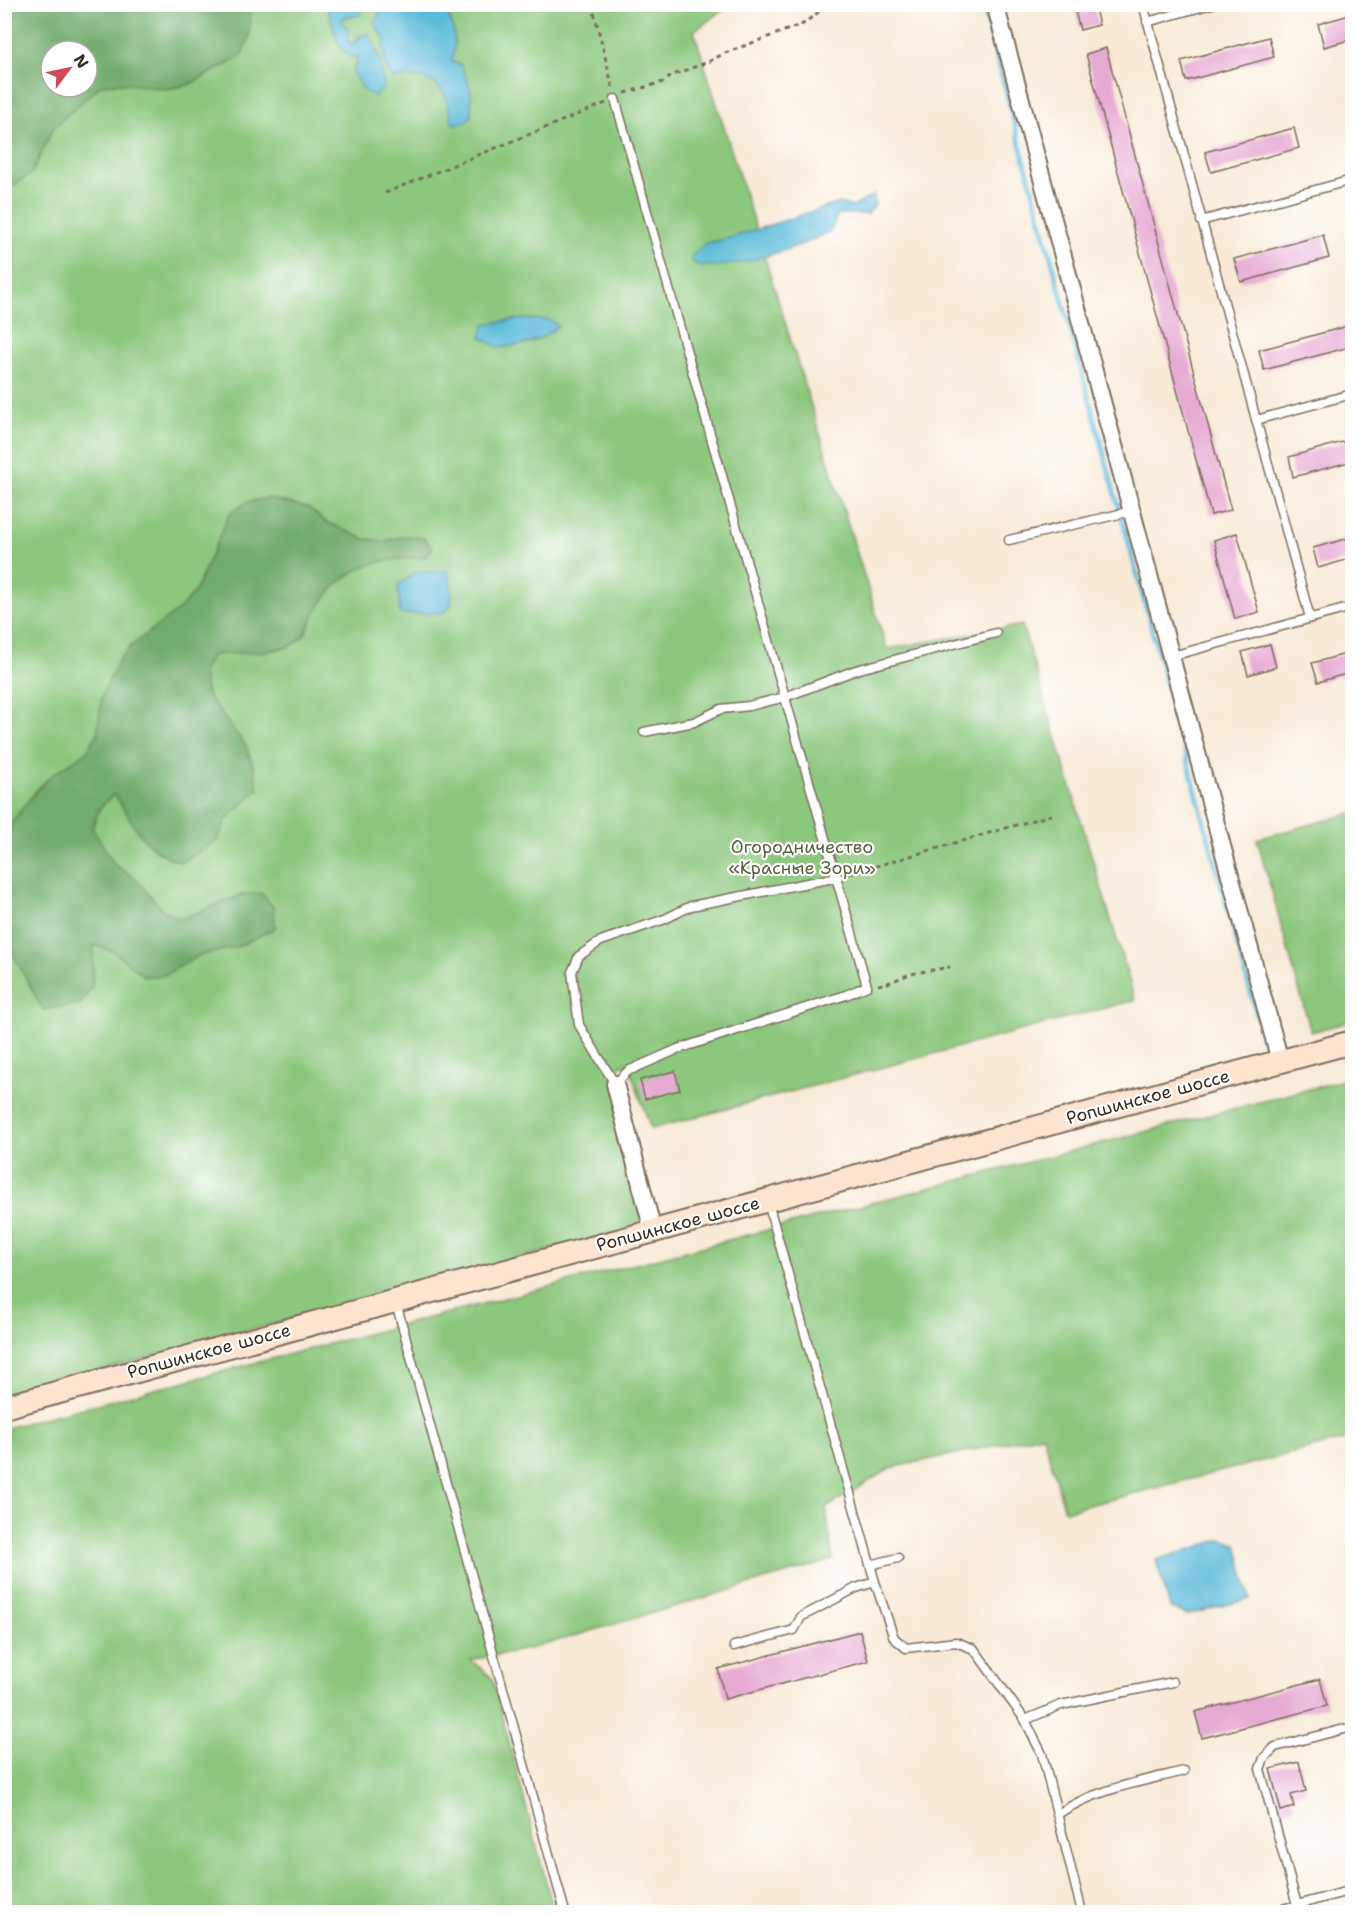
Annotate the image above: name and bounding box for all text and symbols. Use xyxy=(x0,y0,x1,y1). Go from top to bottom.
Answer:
north arrow xyxy=(39,39,99,99)
text: N xyxy=(69,50,94,72)
park label: Огородничество «Красные Зори» xyxy=(728,835,876,880)
street label: Ропшинское шоссе xyxy=(1064,1064,1232,1130)
street label: Ропшинское шоссе xyxy=(594,1191,762,1257)
street label: Ропшинское шоссе xyxy=(125,1318,293,1384)

